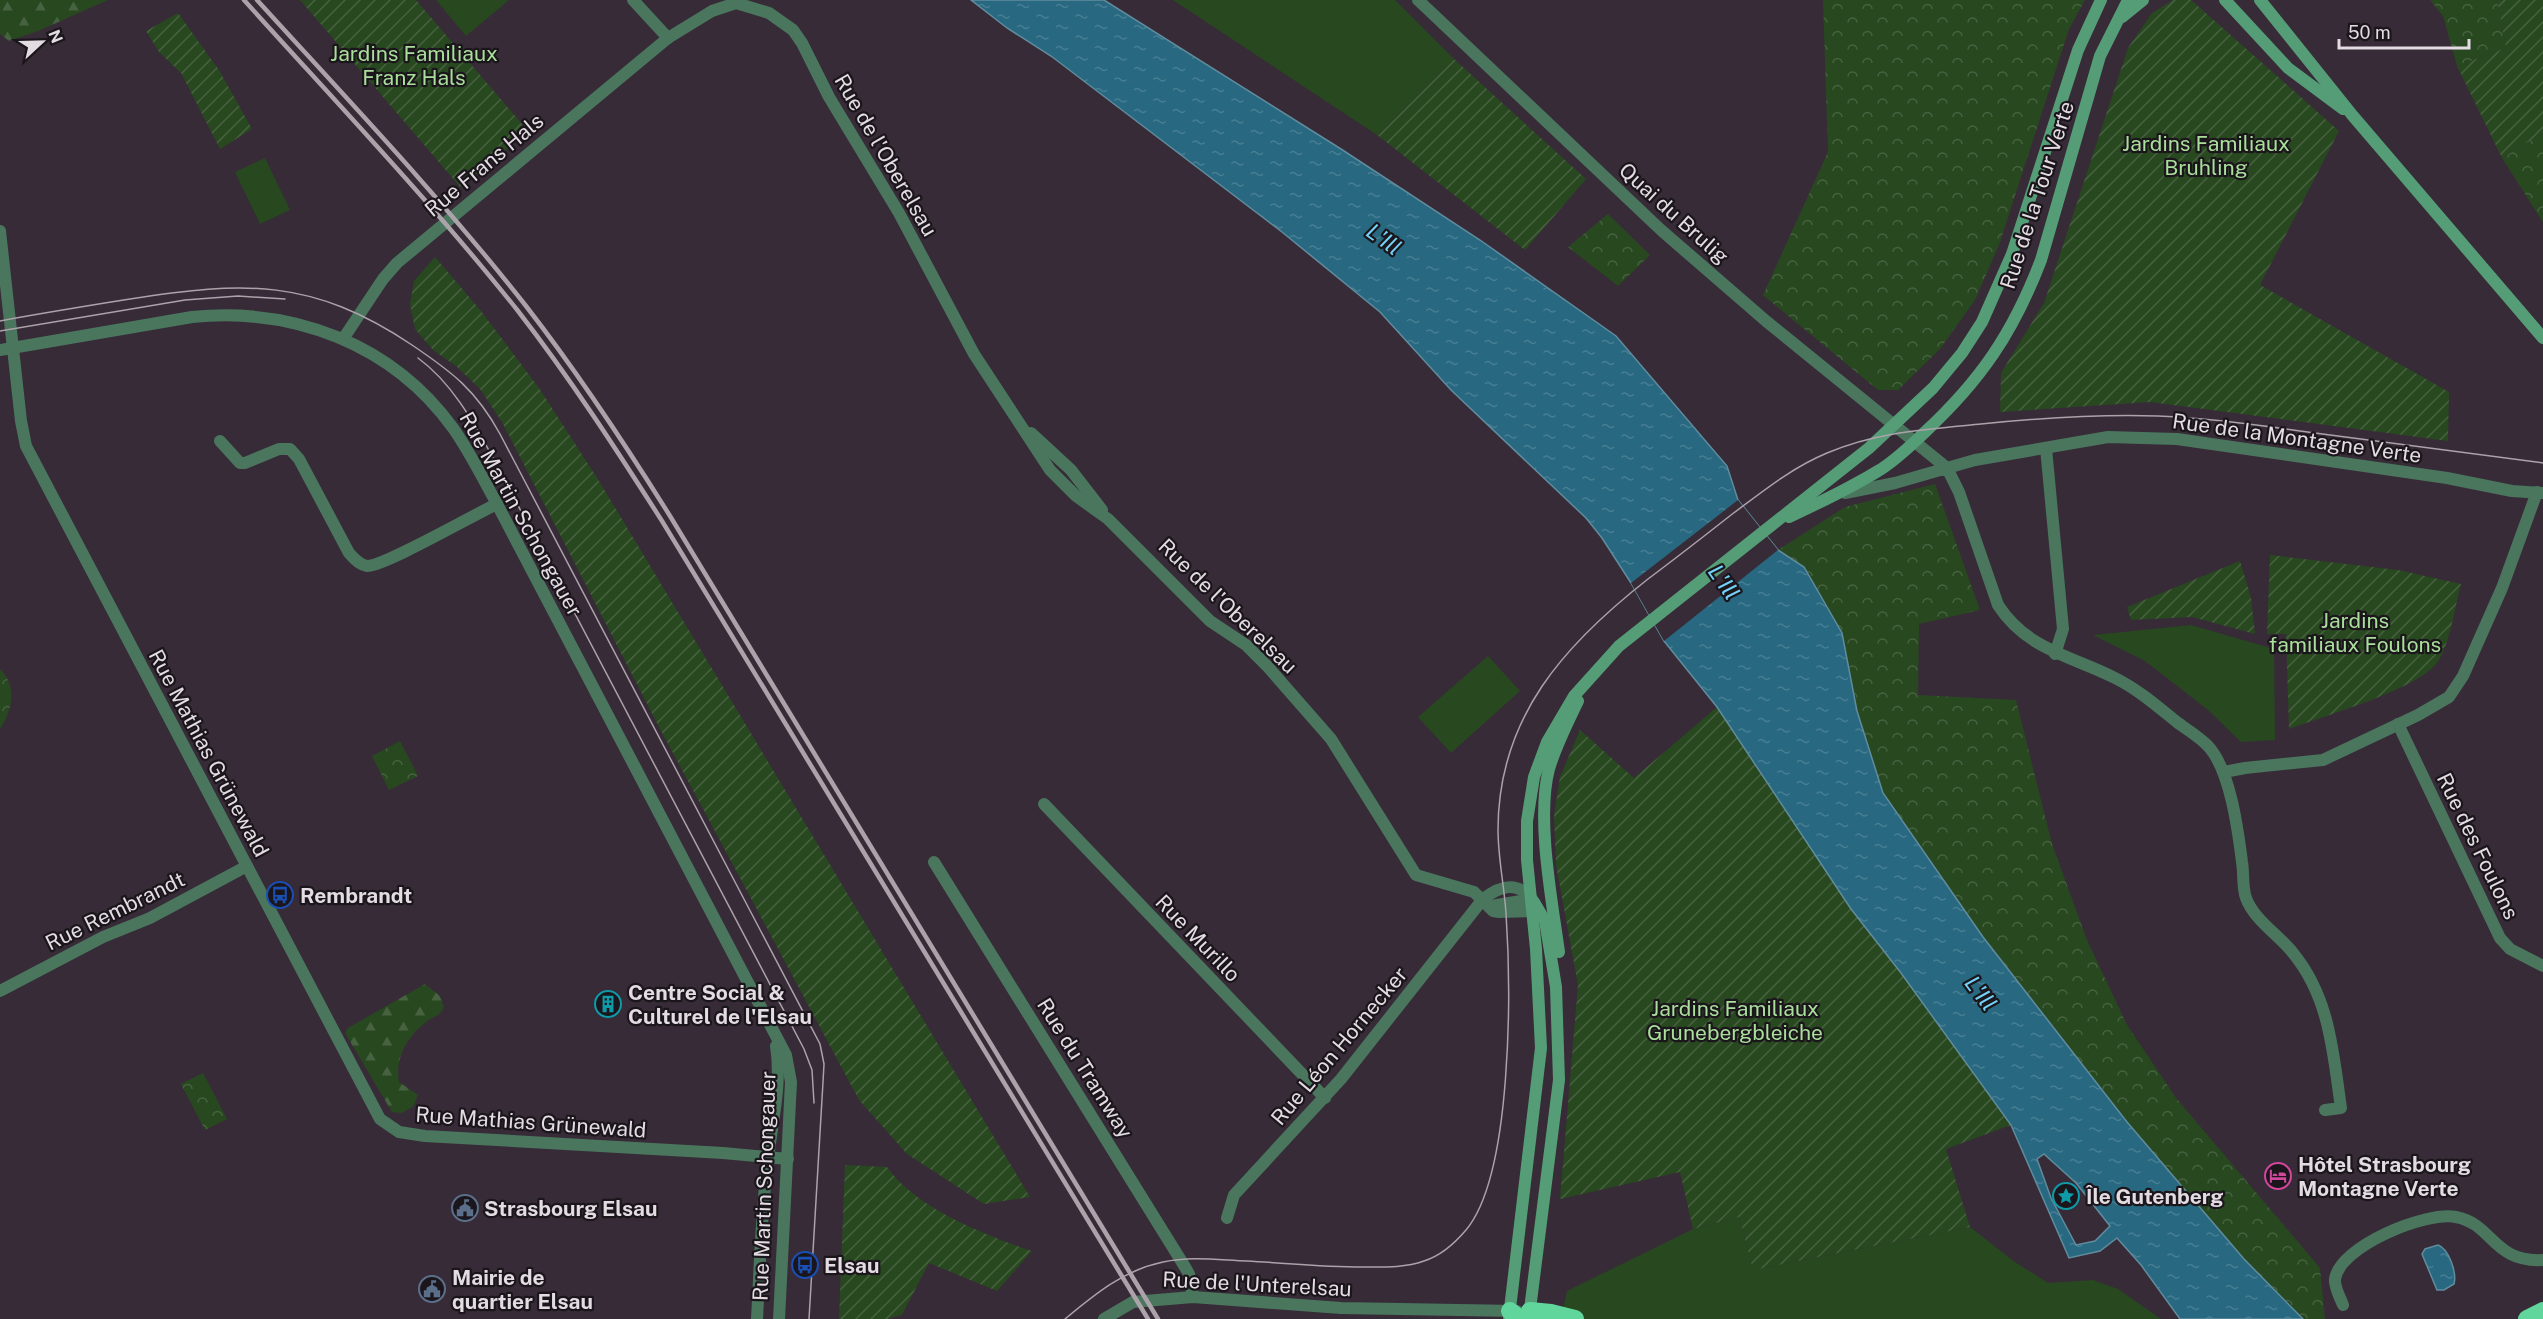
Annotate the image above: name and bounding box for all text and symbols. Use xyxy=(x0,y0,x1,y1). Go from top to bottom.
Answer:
north arrow xyxy=(12,12,72,72)
scale bar xyxy=(2339,12,2470,50)
text: 50 m xyxy=(2348,22,2391,43)
text: N xyxy=(44,27,67,46)
park label: Jardins Familiaux Franz Hals xyxy=(330,41,498,90)
street label: Rue de l'Oberelsau xyxy=(829,70,943,240)
street label: Rue de la Tour Verte xyxy=(1995,98,2079,292)
street label: Rue Frans Hals xyxy=(420,108,548,222)
park label: Jardins Familiaux Bruhling xyxy=(2122,131,2290,180)
street label: Quai du Brulig xyxy=(1614,157,1734,269)
water label: L'Ill xyxy=(1362,218,1406,260)
street label: Rue Martin Schongauer xyxy=(454,407,588,621)
street label: Rue de la Montagne Verte xyxy=(2171,408,2423,468)
street label: Rue de l'Oberelsau xyxy=(1154,533,1302,679)
water label: L'Ill xyxy=(1703,560,1745,604)
park label: Jardins familiaux Foulons xyxy=(2269,608,2441,657)
street label: Rue Mathias Grünewald xyxy=(144,645,274,861)
street label: Rue des Foulons xyxy=(2432,769,2524,923)
street label: Rue Rembrandt xyxy=(41,866,189,956)
bus stop icon: Rembrandt xyxy=(265,880,295,910)
place label: Rembrandt xyxy=(300,883,412,908)
street label: Rue Murillo xyxy=(1150,889,1246,987)
street label: Rue Léon Hornecker xyxy=(1266,962,1412,1130)
water label: L'Ill xyxy=(1960,971,2002,1015)
place label: Centre Social & Culturel de l'Elsau xyxy=(628,980,812,1029)
building icon: Centre Social & Culturel de l'Elsau xyxy=(593,989,623,1019)
street label: Rue du Tramway xyxy=(1032,993,1138,1143)
park label: Jardins Familiaux Grunebergbleiche xyxy=(1647,996,1823,1045)
street label: Rue Martin Schongauer xyxy=(747,1071,781,1301)
street label: Rue Mathias Grünewald xyxy=(415,1101,647,1143)
place label: Hôtel Strasbourg Montagne Verte xyxy=(2298,1152,2471,1201)
hotel icon: Hôtel Strasbourg Montagne Verte xyxy=(2263,1161,2293,1191)
place icon: Île Gutenberg xyxy=(2051,1181,2081,1211)
place label: Île Gutenberg xyxy=(2085,1184,2223,1209)
public building icon: Strasbourg Elsau xyxy=(450,1193,480,1223)
place label: Strasbourg Elsau xyxy=(484,1196,657,1221)
bus stop icon: Elsau xyxy=(790,1250,820,1280)
place label: Elsau xyxy=(824,1253,879,1278)
place label: Mairie de quartier Elsau xyxy=(452,1265,593,1314)
street label: Rue de l'Unterelsau xyxy=(1162,1267,1352,1301)
public building icon: Mairie de quartier Elsau xyxy=(417,1274,447,1304)

